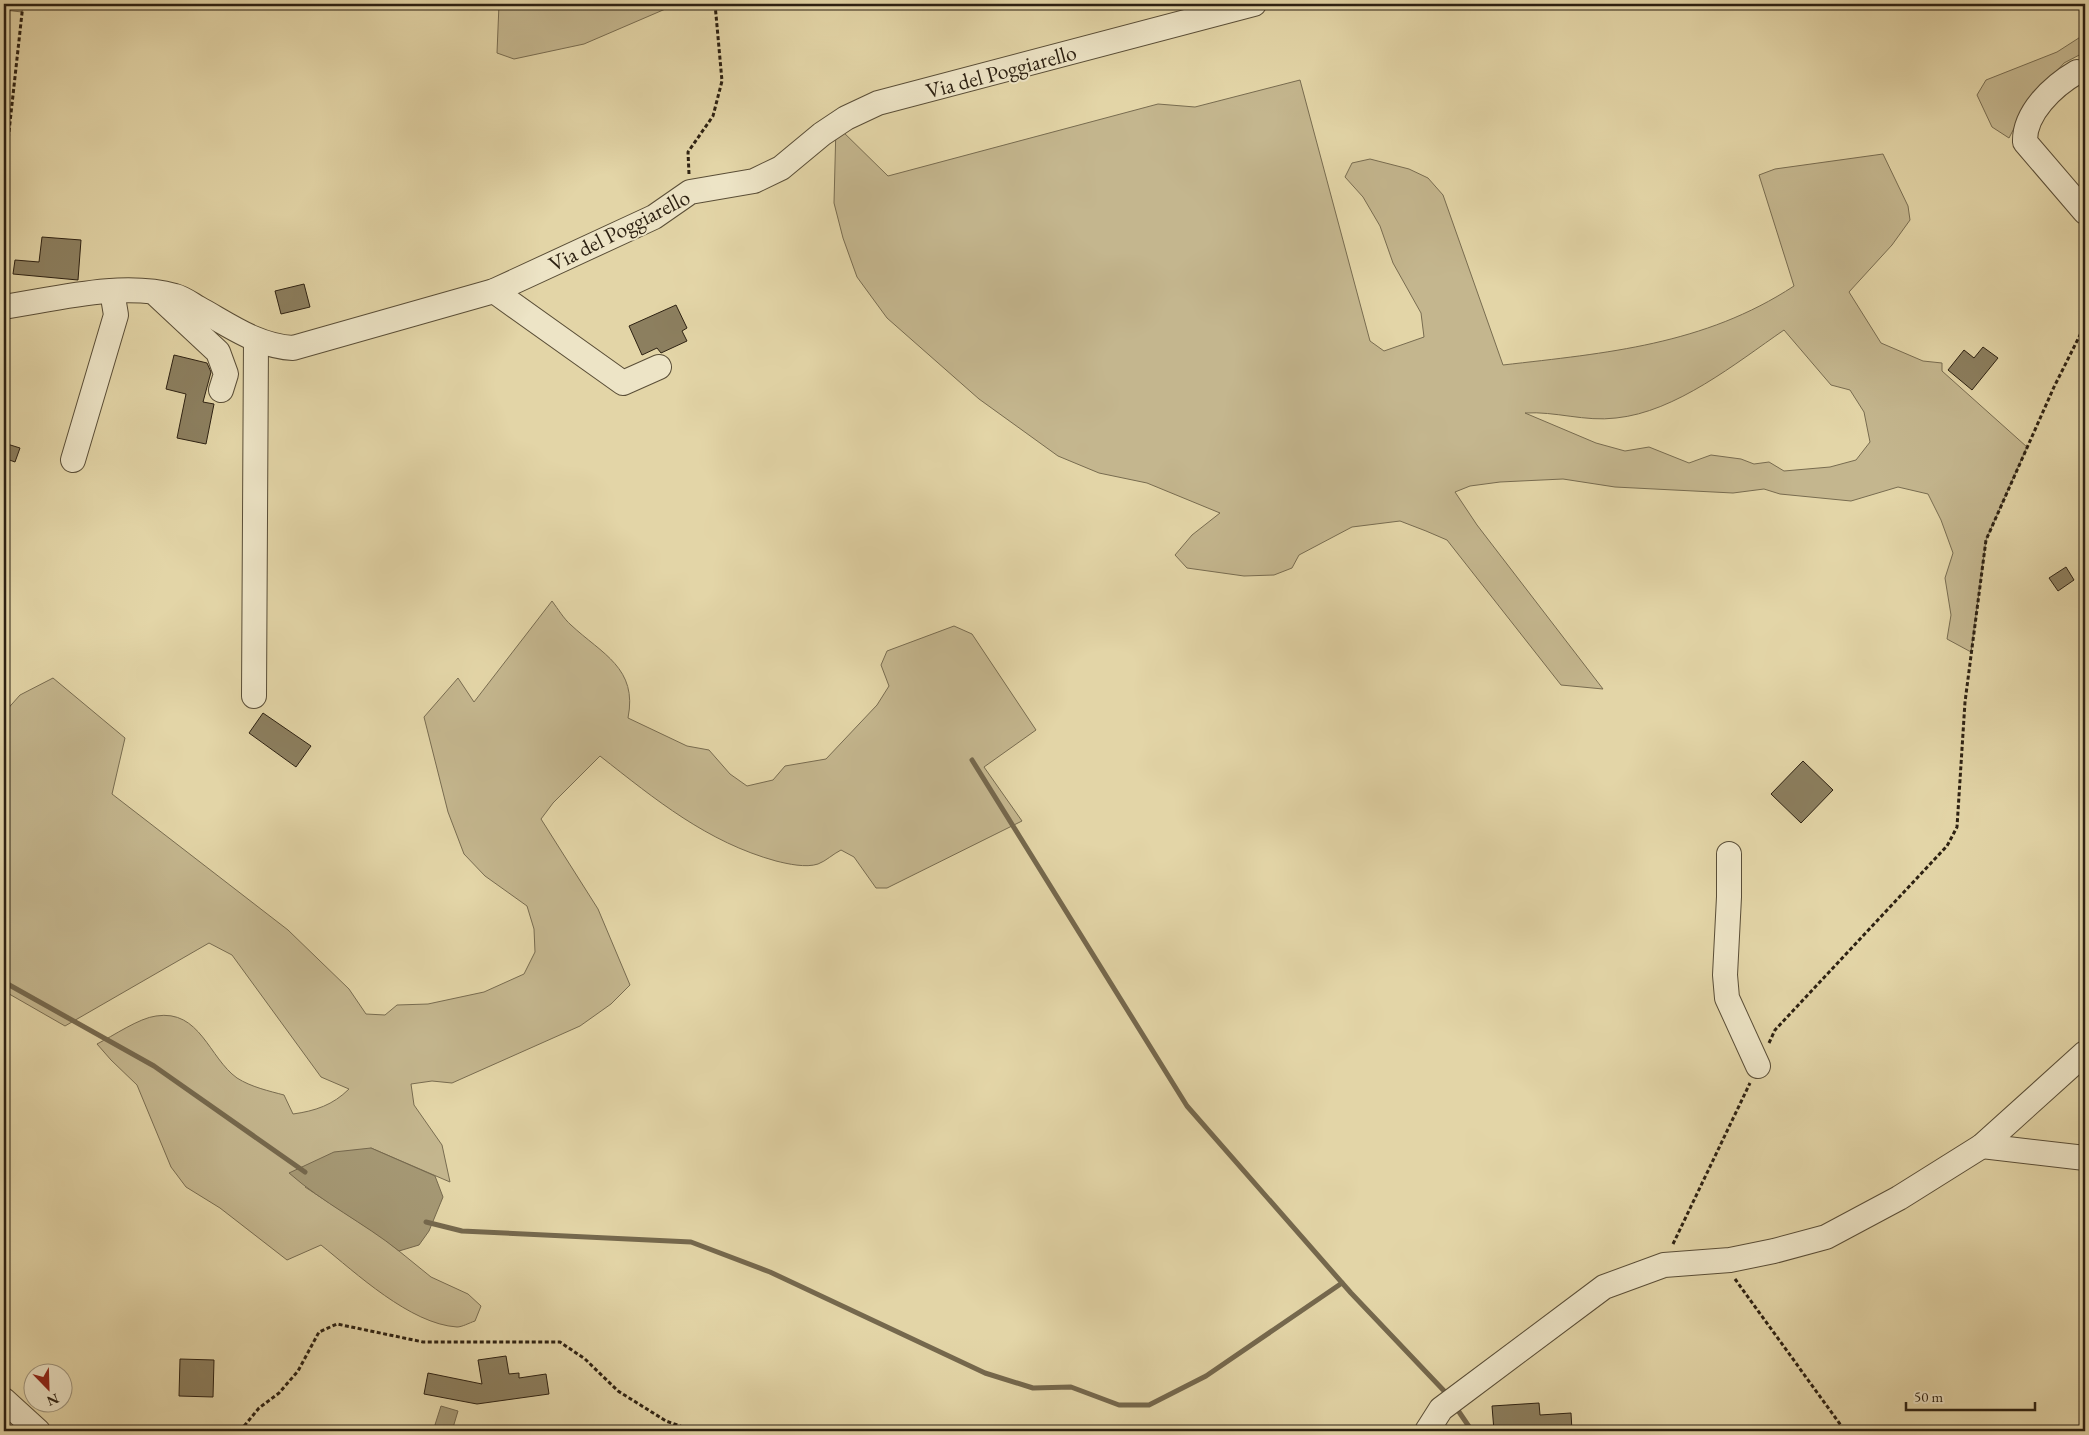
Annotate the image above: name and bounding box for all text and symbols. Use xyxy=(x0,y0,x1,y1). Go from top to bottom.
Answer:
street label: Via del Poggiarello xyxy=(923,37,1080,106)
street label: Via del Poggiarello xyxy=(544,182,695,279)
north arrow xyxy=(22,1362,72,1412)
scale bar xyxy=(1906,1380,2035,1412)
text: 50 m xyxy=(1914,1387,1943,1406)
text: N xyxy=(44,1389,62,1411)

